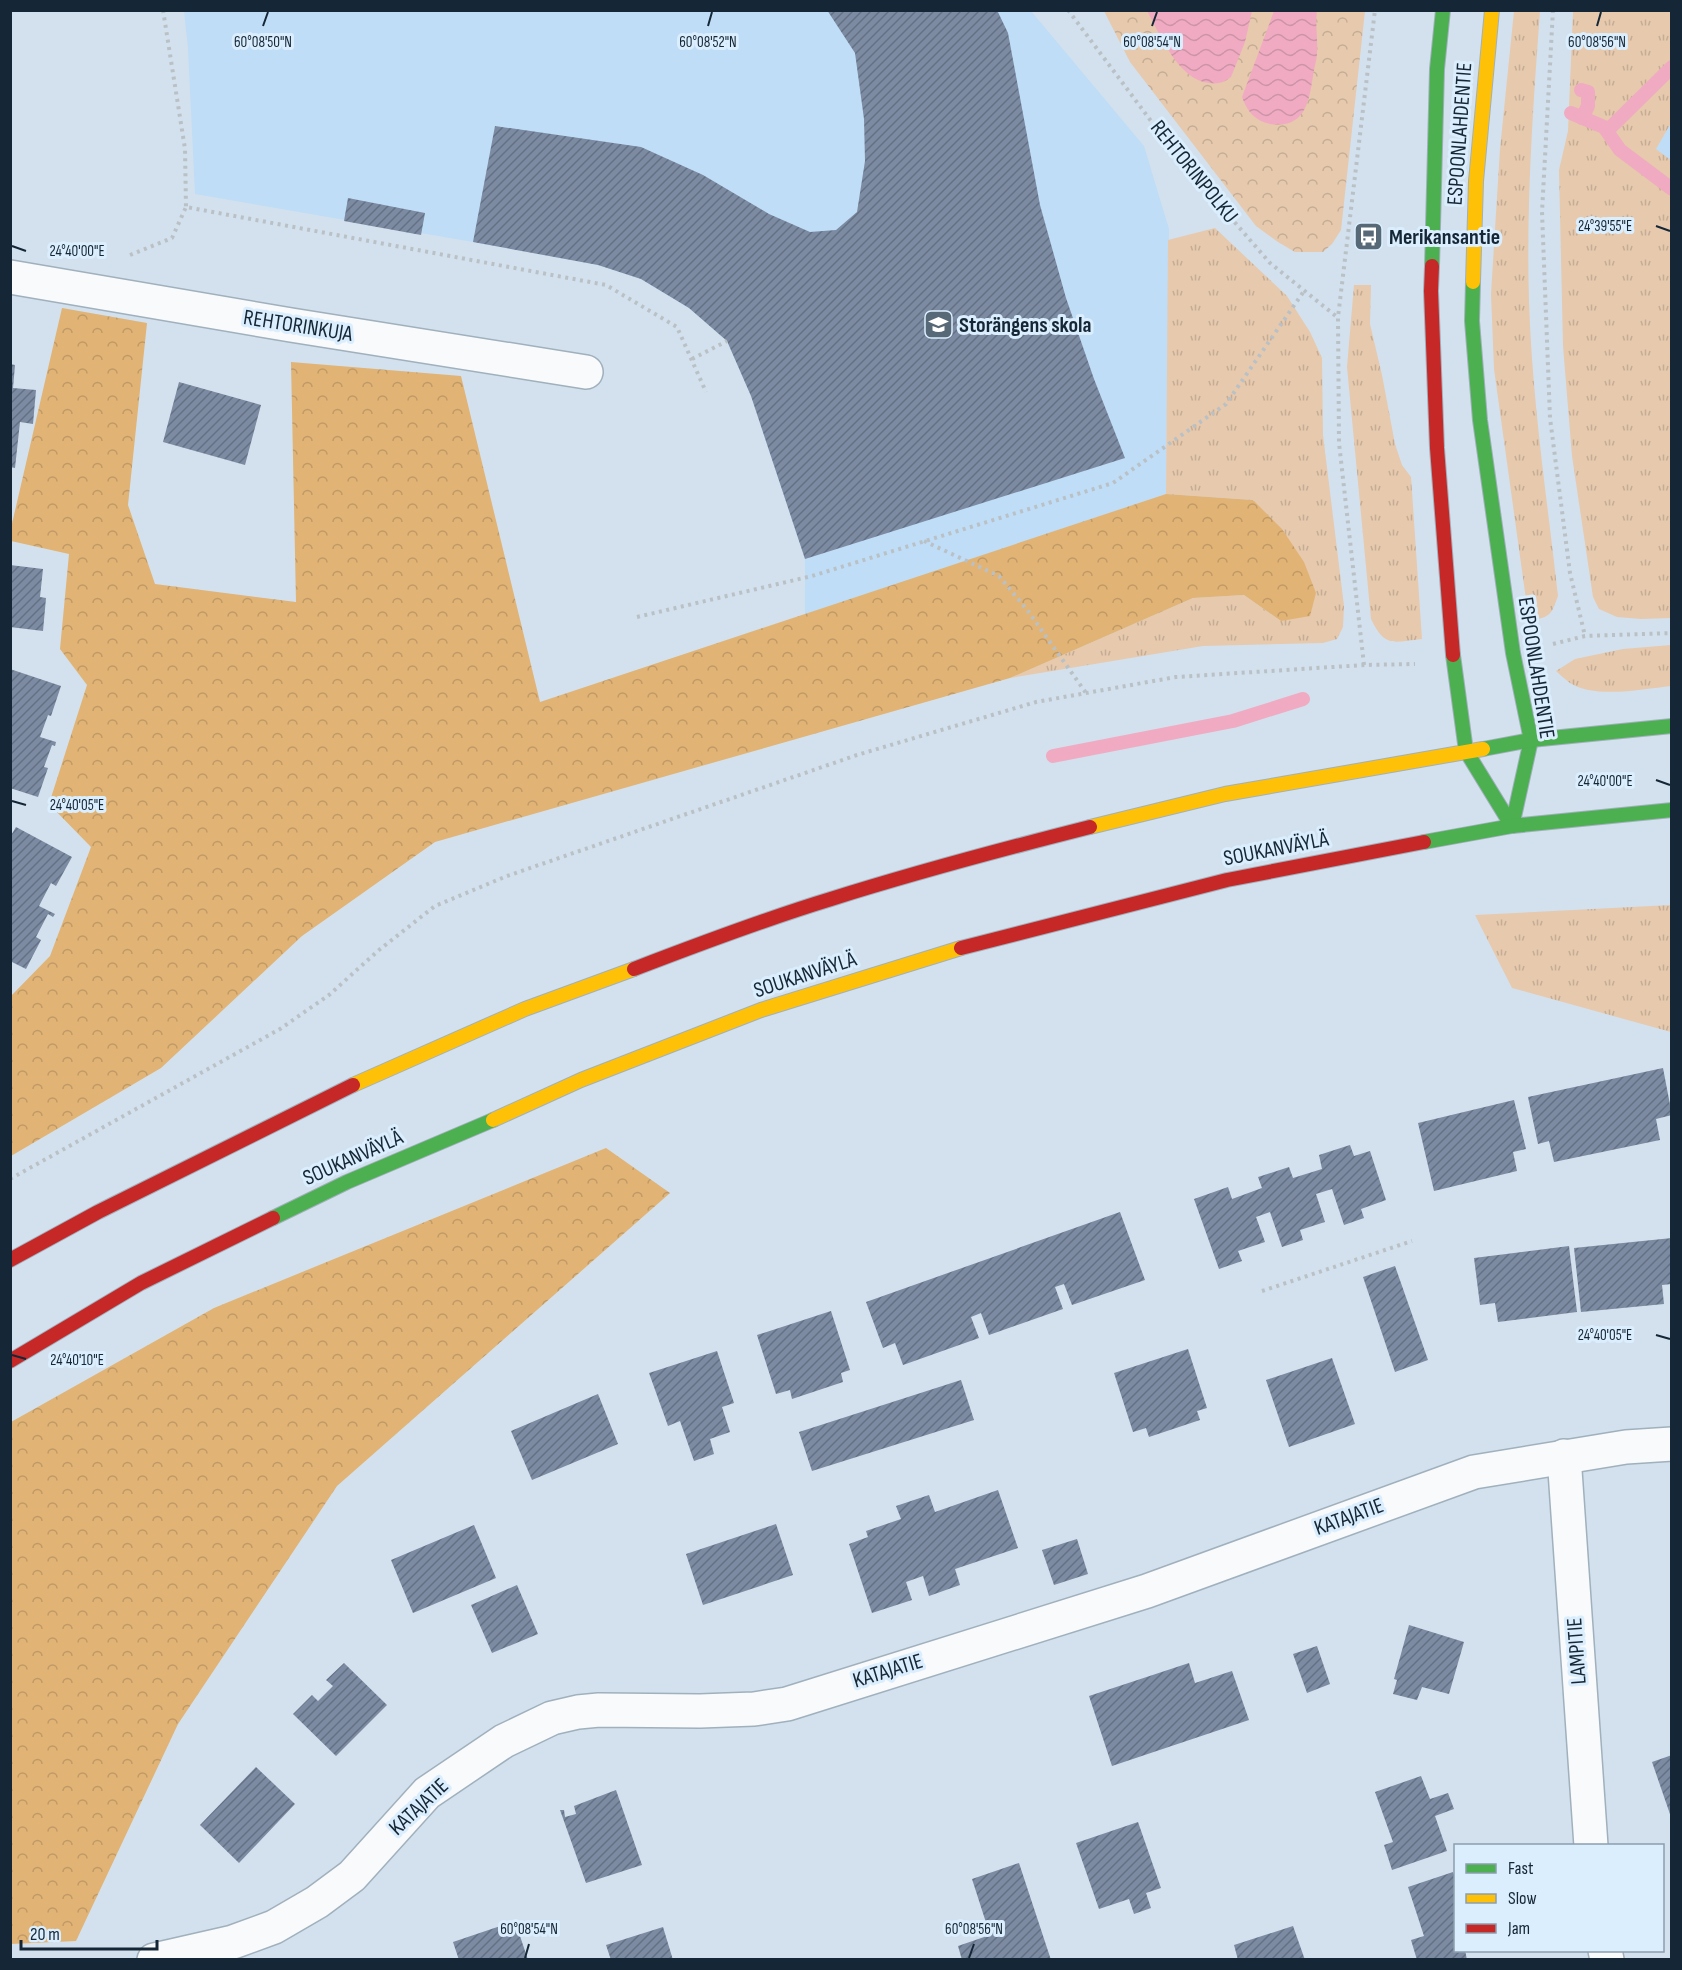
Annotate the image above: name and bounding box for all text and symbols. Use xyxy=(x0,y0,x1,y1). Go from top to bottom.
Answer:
text: 60°08'50"N xyxy=(234,33,292,52)
text: 60°08'52"N xyxy=(679,33,737,52)
text: 60°08'54"N xyxy=(1123,33,1181,52)
text: 60°08'56"N xyxy=(1568,33,1626,52)
street label: ESPOONLAHDENTIE xyxy=(1442,62,1478,206)
street label: REHTORINPOLKU xyxy=(1144,115,1244,229)
text: 24°39'55"E xyxy=(1578,217,1632,236)
bus stop icon: Merikansantie xyxy=(1352,221,1384,253)
place label: Merikansantie xyxy=(1389,224,1500,251)
text: 24°40'00"E xyxy=(49,242,105,261)
street label: REHTORINKUJA xyxy=(241,304,355,348)
school or university icon: Storängens skola xyxy=(922,309,954,341)
place label: Storängens skola xyxy=(959,312,1092,339)
street label: ESPOONLAHDENTIE xyxy=(1511,595,1561,741)
text: 24°40'00"E xyxy=(1577,772,1633,791)
text: 24°40'05"E xyxy=(50,796,104,815)
street label: SOUKANVÄYLÄ xyxy=(1221,825,1331,872)
street label: SOUKANVÄYLÄ xyxy=(750,946,860,1004)
street label: SOUKANVÄYLÄ xyxy=(299,1124,408,1192)
text: 24°40'05"E xyxy=(1578,1326,1632,1345)
text: 24°40'10"E xyxy=(50,1351,104,1370)
street label: KATAJATIE xyxy=(1311,1492,1387,1542)
street label: LAMPITIE xyxy=(1561,1617,1593,1685)
street label: KATAJATIE xyxy=(850,1648,926,1694)
street label: KATAJATIE xyxy=(384,1773,454,1841)
legend xyxy=(1454,1844,1664,1952)
text: Fast xyxy=(1508,1858,1534,1879)
text: Slow xyxy=(1508,1888,1537,1909)
scale bar xyxy=(21,1913,158,1951)
text: Jam xyxy=(1507,1918,1530,1939)
text: 60°08'54"N xyxy=(500,1920,558,1939)
text: 60°08'56"N xyxy=(945,1920,1003,1939)
text: 20 m xyxy=(30,1924,60,1945)

